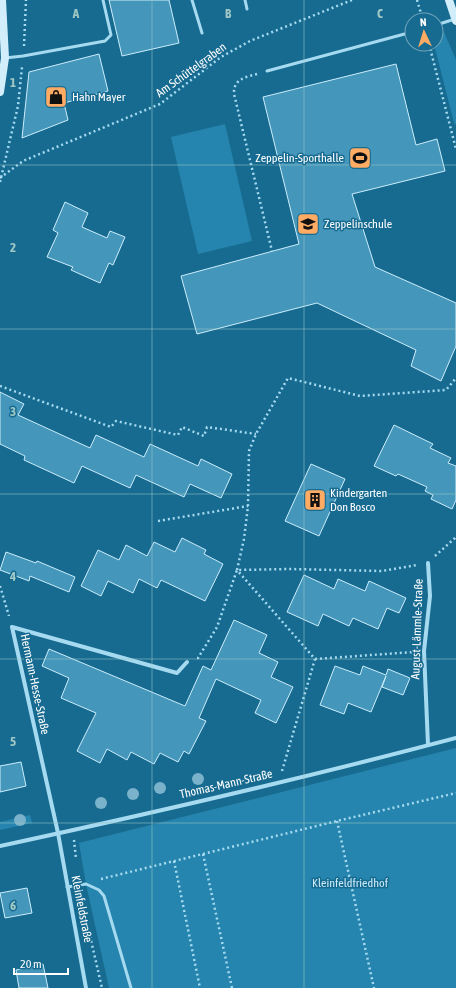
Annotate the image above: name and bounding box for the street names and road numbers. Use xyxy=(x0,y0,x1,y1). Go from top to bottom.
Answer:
street label: Am Schüttelgraben xyxy=(153,40,229,100)
street label: August-Lämmle-Straße xyxy=(408,578,426,680)
street label: Hermann-Hesse-Straße xyxy=(17,632,53,736)
street label: Thomas-Mann-Straße xyxy=(178,767,274,801)
street label: Kleinfeldstraße xyxy=(69,874,95,944)

